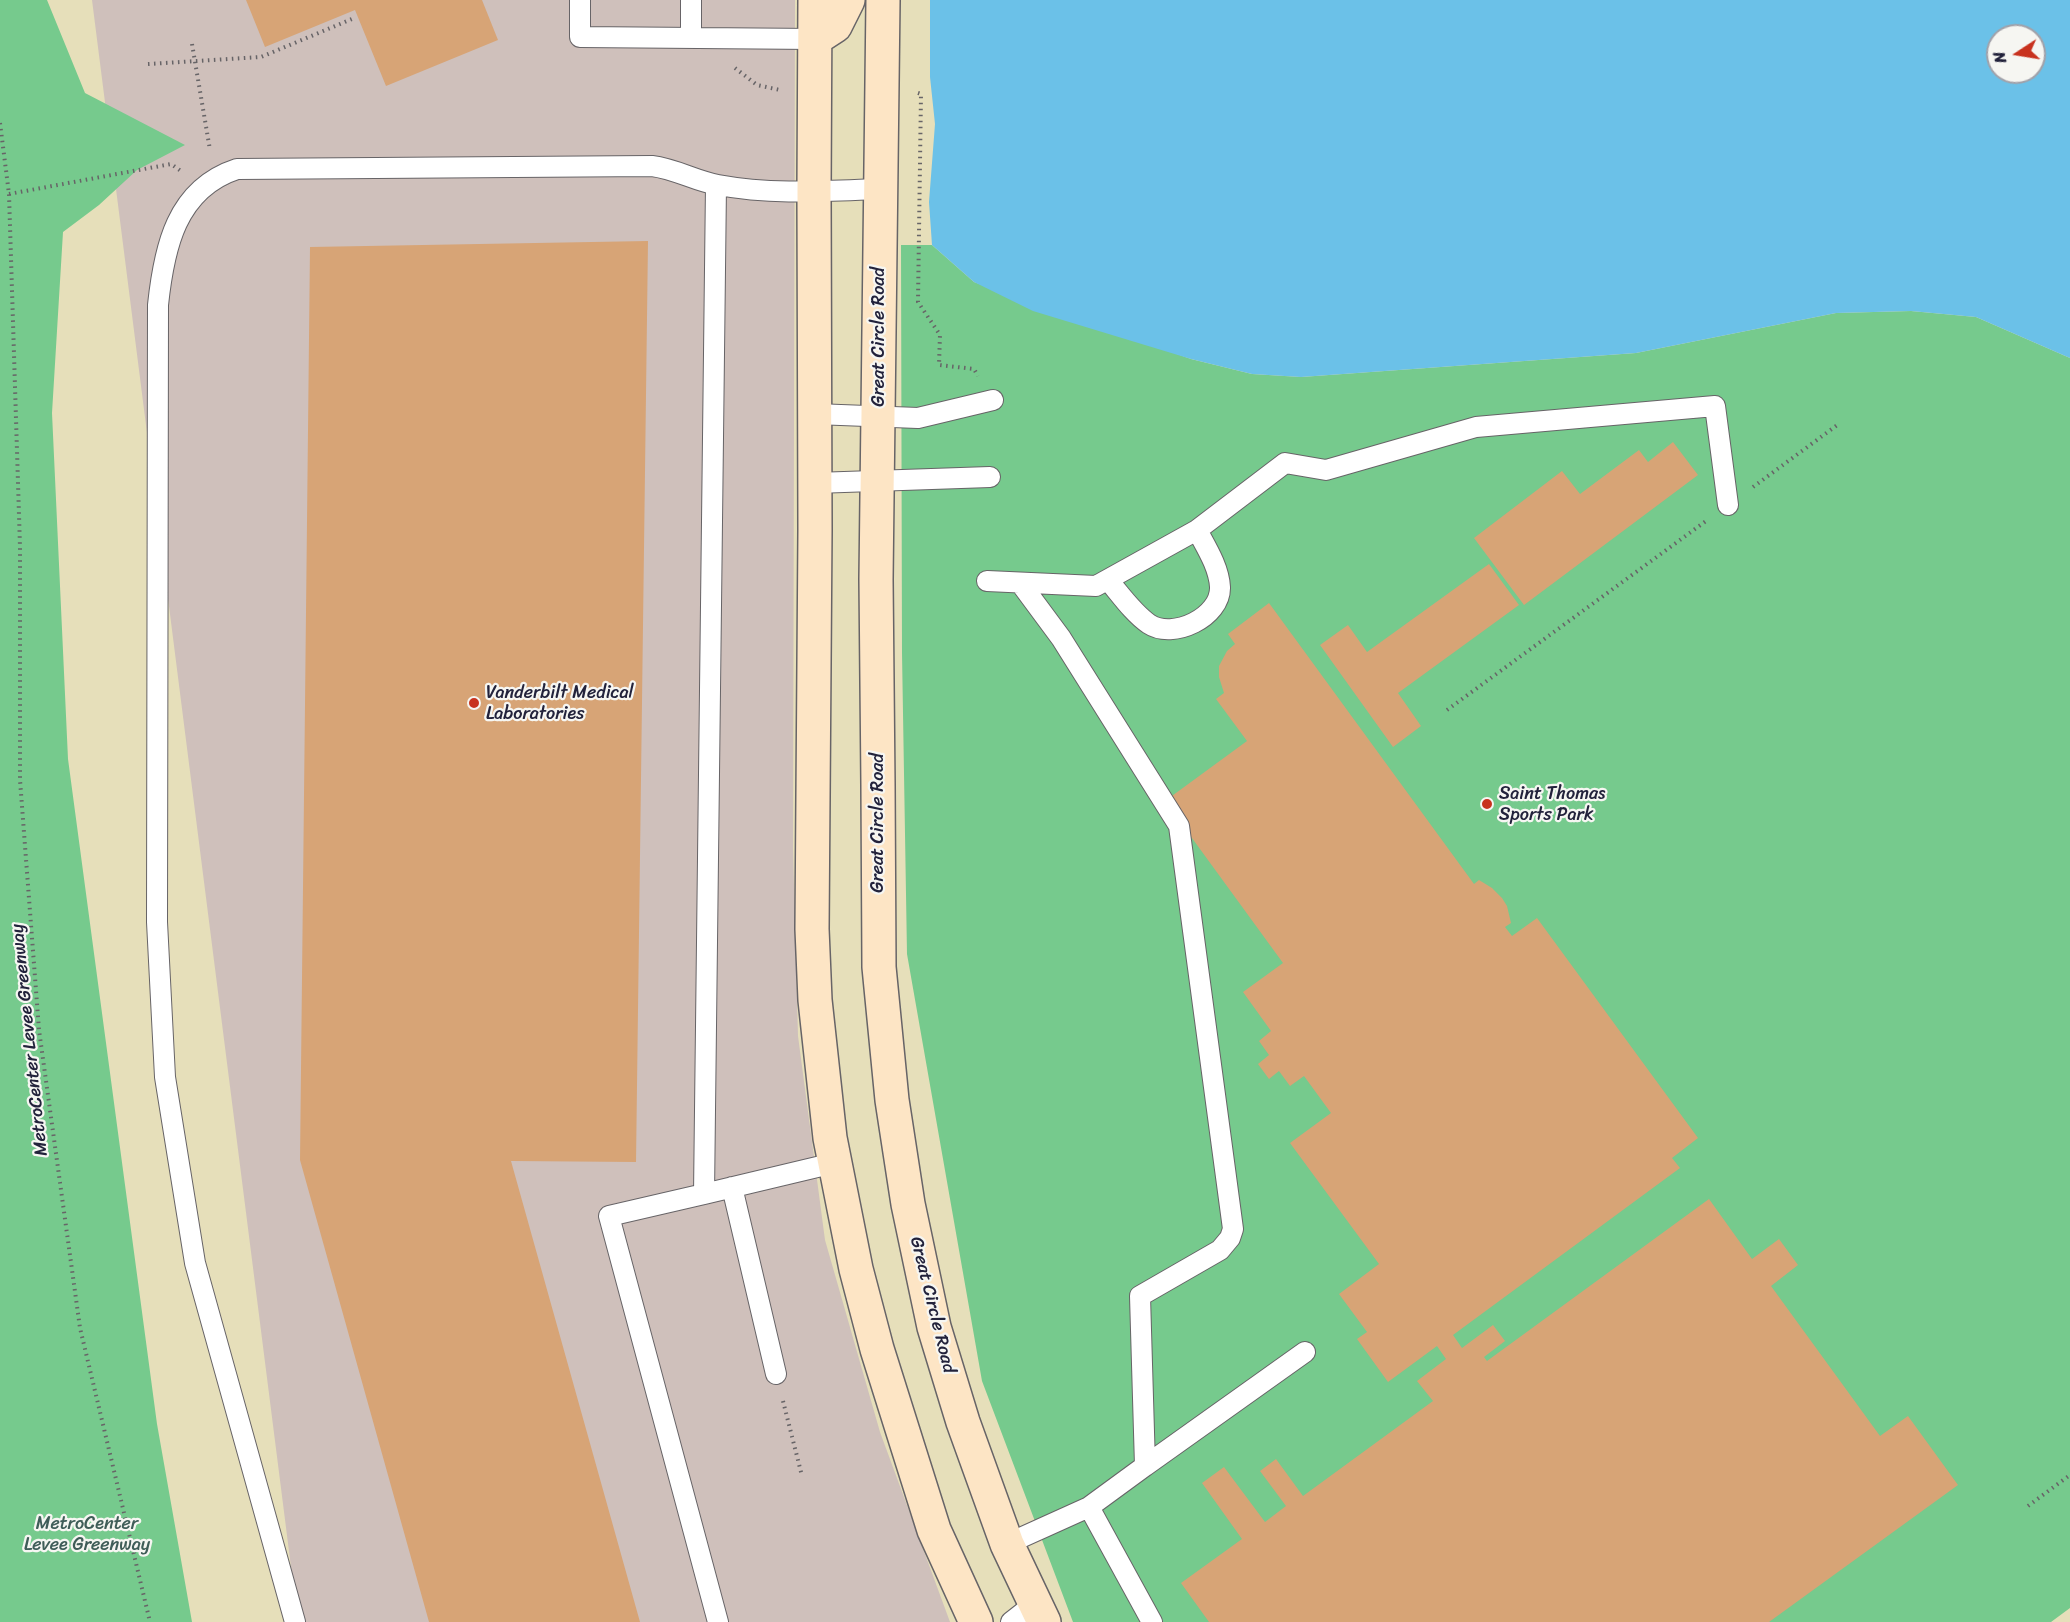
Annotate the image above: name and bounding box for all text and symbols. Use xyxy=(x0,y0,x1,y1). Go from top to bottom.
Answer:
north arrow xyxy=(1986,24,2046,84)
text: N xyxy=(1985,49,2015,66)
street label: Great Circle Road xyxy=(868,267,890,407)
place label: Vanderbilt Medical Laboratories xyxy=(486,682,634,724)
marker: Vanderbilt Medical Laboratories xyxy=(467,696,481,710)
street label: Great Circle Road xyxy=(867,753,889,893)
place label: Saint Thomas Sports Park xyxy=(1499,783,1605,826)
marker: Saint Thomas Sports Park xyxy=(1480,797,1494,811)
street label: MetroCenter Levee Greenway xyxy=(7,923,53,1157)
street label: Great Circle Road xyxy=(905,1235,959,1375)
park label: MetroCenter Levee Greenway xyxy=(24,1513,150,1556)

